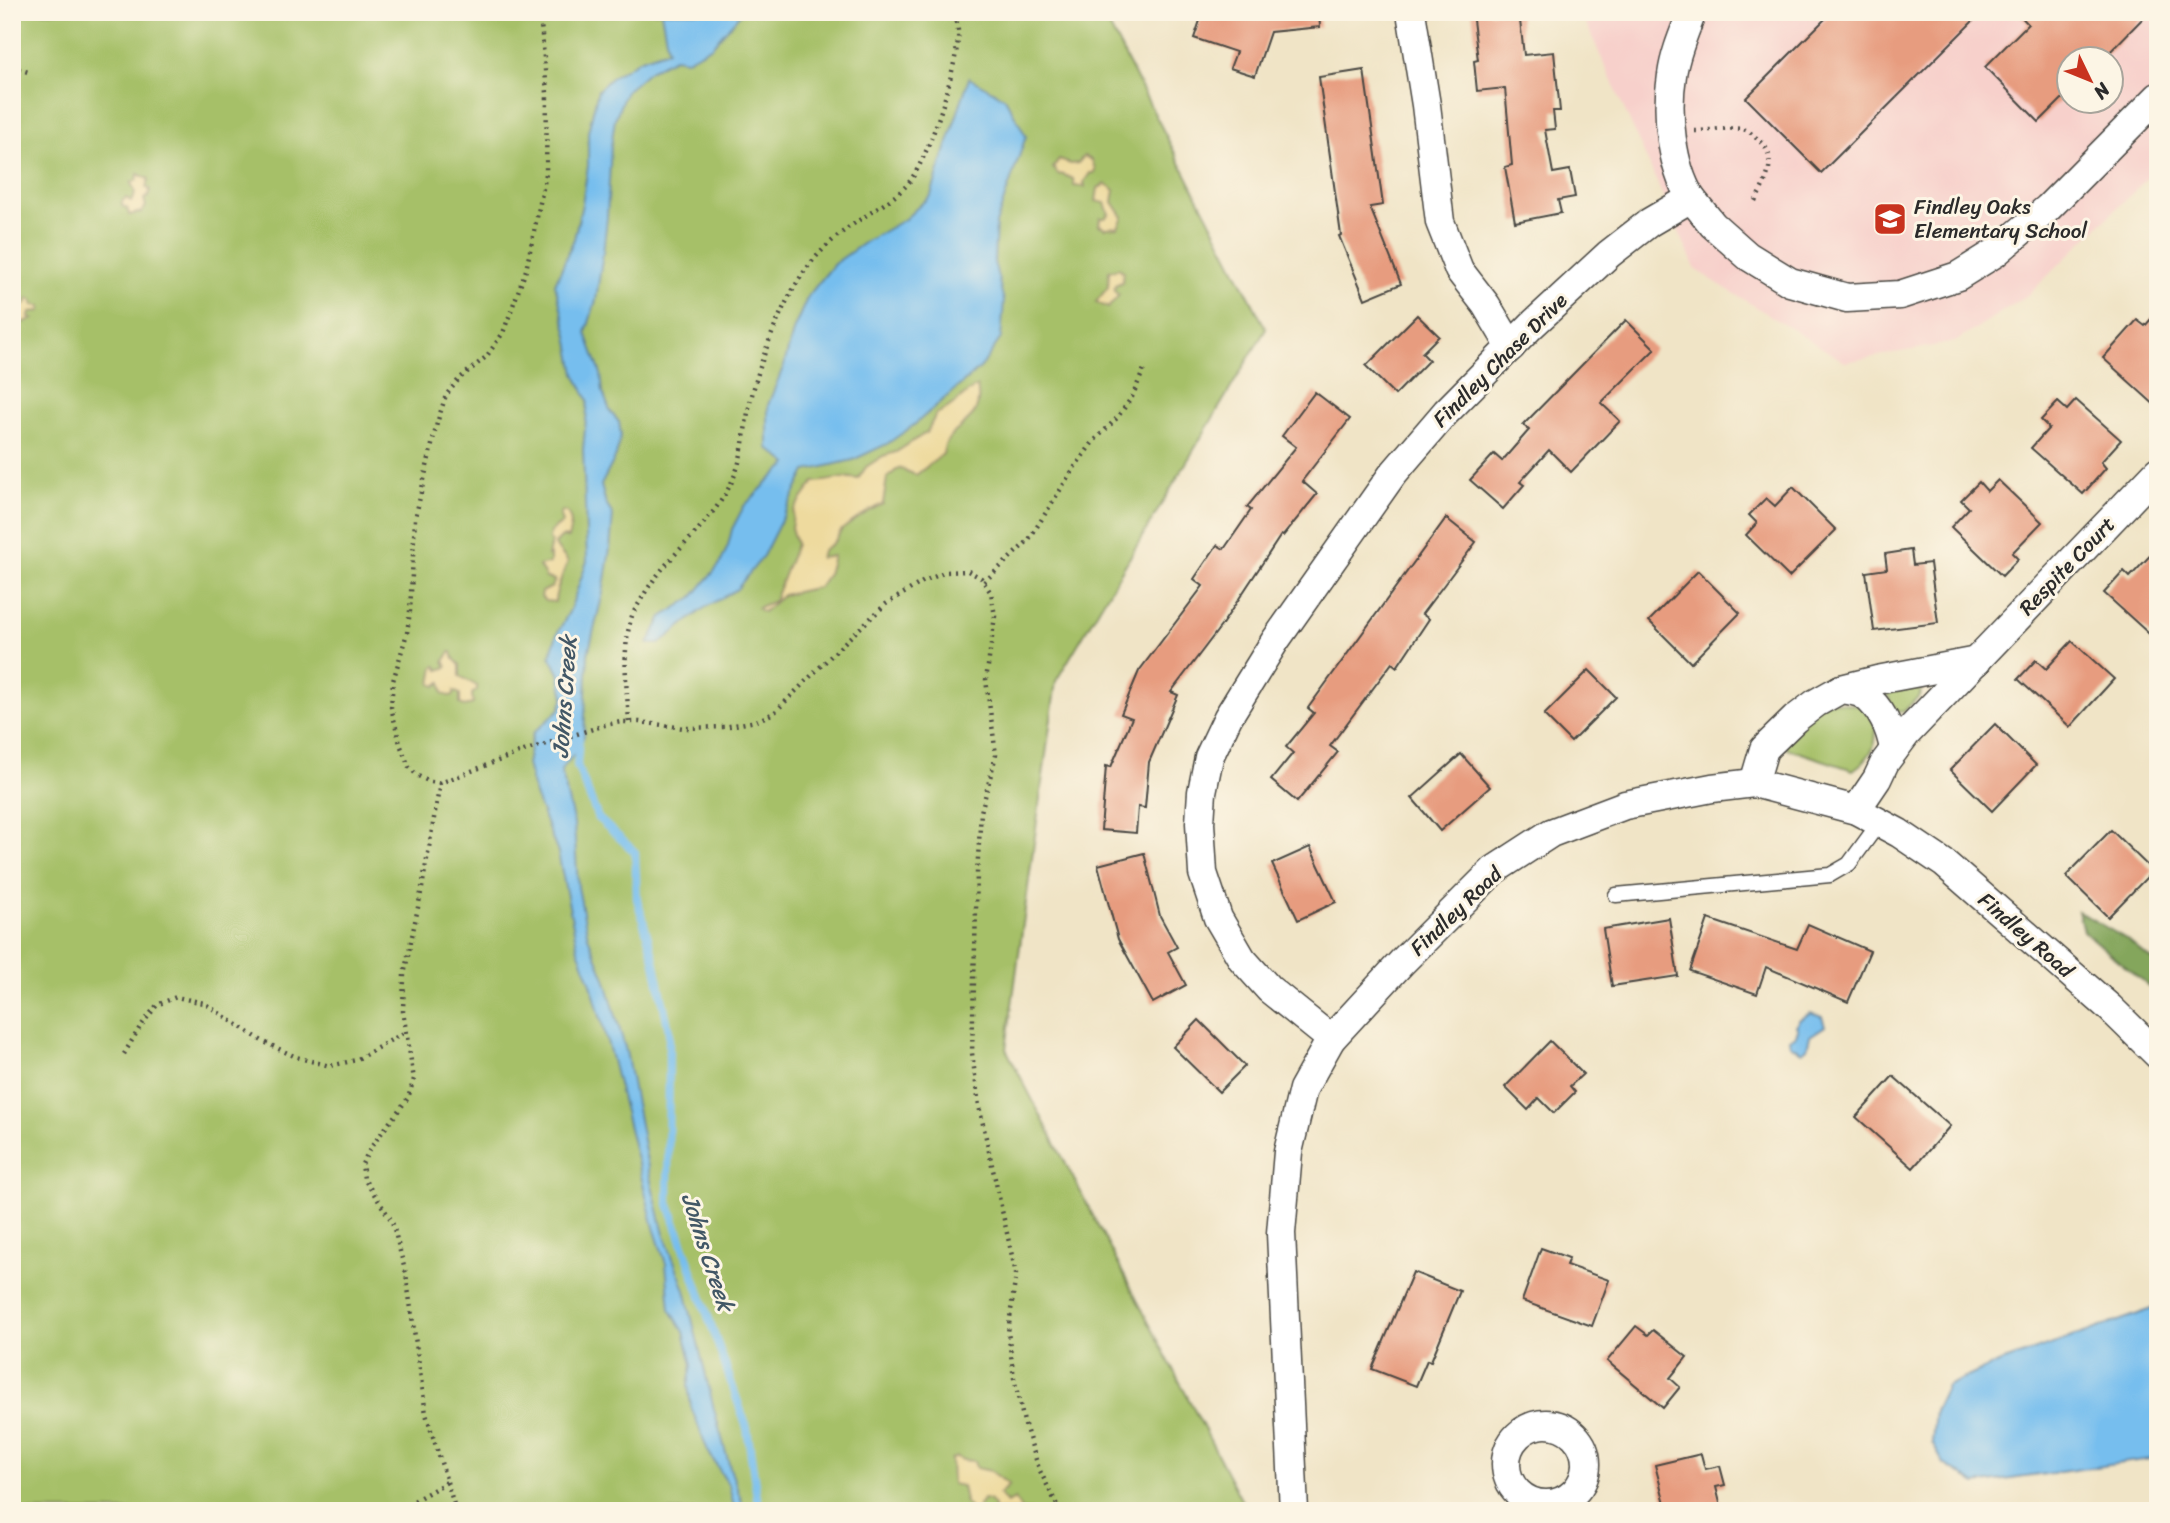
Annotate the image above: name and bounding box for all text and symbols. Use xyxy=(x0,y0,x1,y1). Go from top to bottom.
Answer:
north arrow xyxy=(2054,46,2124,116)
text: N xyxy=(2085,74,2119,108)
place label: Findley Oaks Elementary School xyxy=(1914,188,2088,250)
school or university icon: Findley Oaks Elementary School xyxy=(1871,200,1909,238)
street label: Findley Chase Drive xyxy=(1423,283,1577,437)
street label: Respite Court xyxy=(2009,507,2125,625)
water label: Johns Creek xyxy=(540,632,589,759)
street label: Findley Road xyxy=(1401,855,1513,965)
street label: Findley Road xyxy=(1969,882,2084,989)
water label: Johns Creek xyxy=(669,1188,747,1319)

